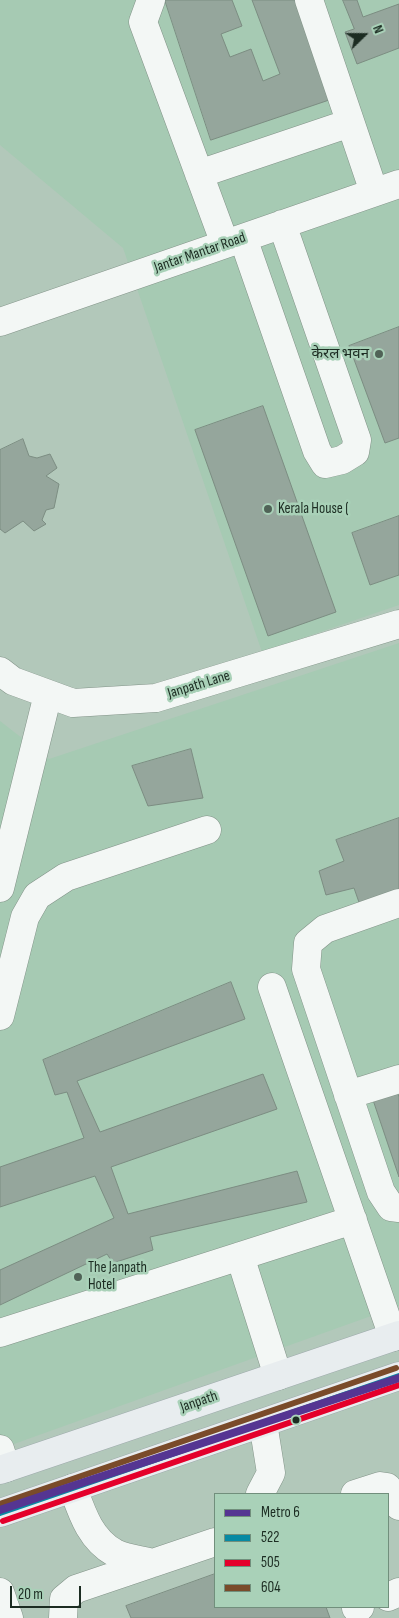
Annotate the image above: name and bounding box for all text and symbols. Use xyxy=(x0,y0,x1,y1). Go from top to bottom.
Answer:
north arrow xyxy=(339,10,389,60)
text: N xyxy=(369,23,388,36)
street label: Jantar Mantar Road xyxy=(152,229,248,277)
place label: केरल भवन xyxy=(312,345,369,363)
marker: केरल भवन xyxy=(373,348,385,360)
place label: Kerala House ( xyxy=(278,500,348,518)
marker: Kerala House ( xyxy=(262,503,274,515)
street label: Janpath Lane xyxy=(166,667,232,703)
place label: The Janpath Hotel xyxy=(88,1259,147,1294)
marker: The Janpath Hotel xyxy=(72,1271,84,1283)
street label: Janpath xyxy=(178,1387,220,1417)
unlabelled marker xyxy=(291,1415,301,1425)
legend xyxy=(214,1493,389,1608)
text: Metro 6 xyxy=(261,1503,300,1522)
text: 522 xyxy=(261,1528,279,1547)
text: 505 xyxy=(261,1553,280,1572)
scale bar xyxy=(12,1576,84,1608)
text: 604 xyxy=(261,1578,281,1597)
text: 20 m xyxy=(18,1585,43,1604)

